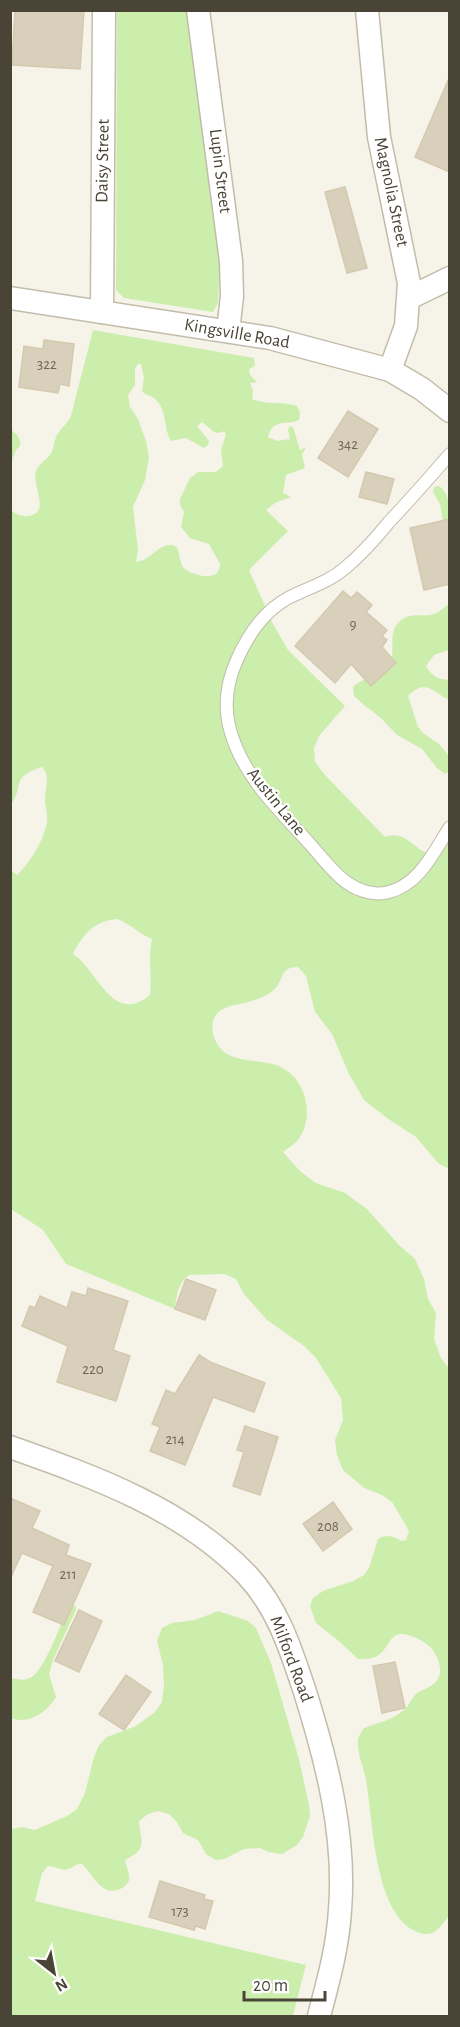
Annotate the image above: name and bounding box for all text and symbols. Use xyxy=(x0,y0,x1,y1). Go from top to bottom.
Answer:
street label: Daisy Street xyxy=(93,119,113,203)
street label: Lupin Street xyxy=(206,128,234,214)
street label: Magnolia Street xyxy=(371,135,411,249)
street label: Kingsville Road xyxy=(183,316,291,352)
house number: 322 xyxy=(37,357,57,372)
house number: 342 xyxy=(338,437,358,452)
house number: 9 xyxy=(349,617,357,632)
street label: Austin Lane xyxy=(243,765,309,839)
house number: 220 xyxy=(82,1362,104,1377)
house number: 214 xyxy=(165,1432,185,1447)
house number: 208 xyxy=(317,1519,339,1534)
house number: 211 xyxy=(59,1567,77,1582)
street label: Milford Road xyxy=(266,1613,316,1705)
house number: 173 xyxy=(171,1904,189,1919)
north arrow xyxy=(24,1943,84,2003)
scale bar xyxy=(244,1964,325,2002)
text: N xyxy=(52,1975,70,1995)
text: 20 m xyxy=(253,1977,288,1995)

